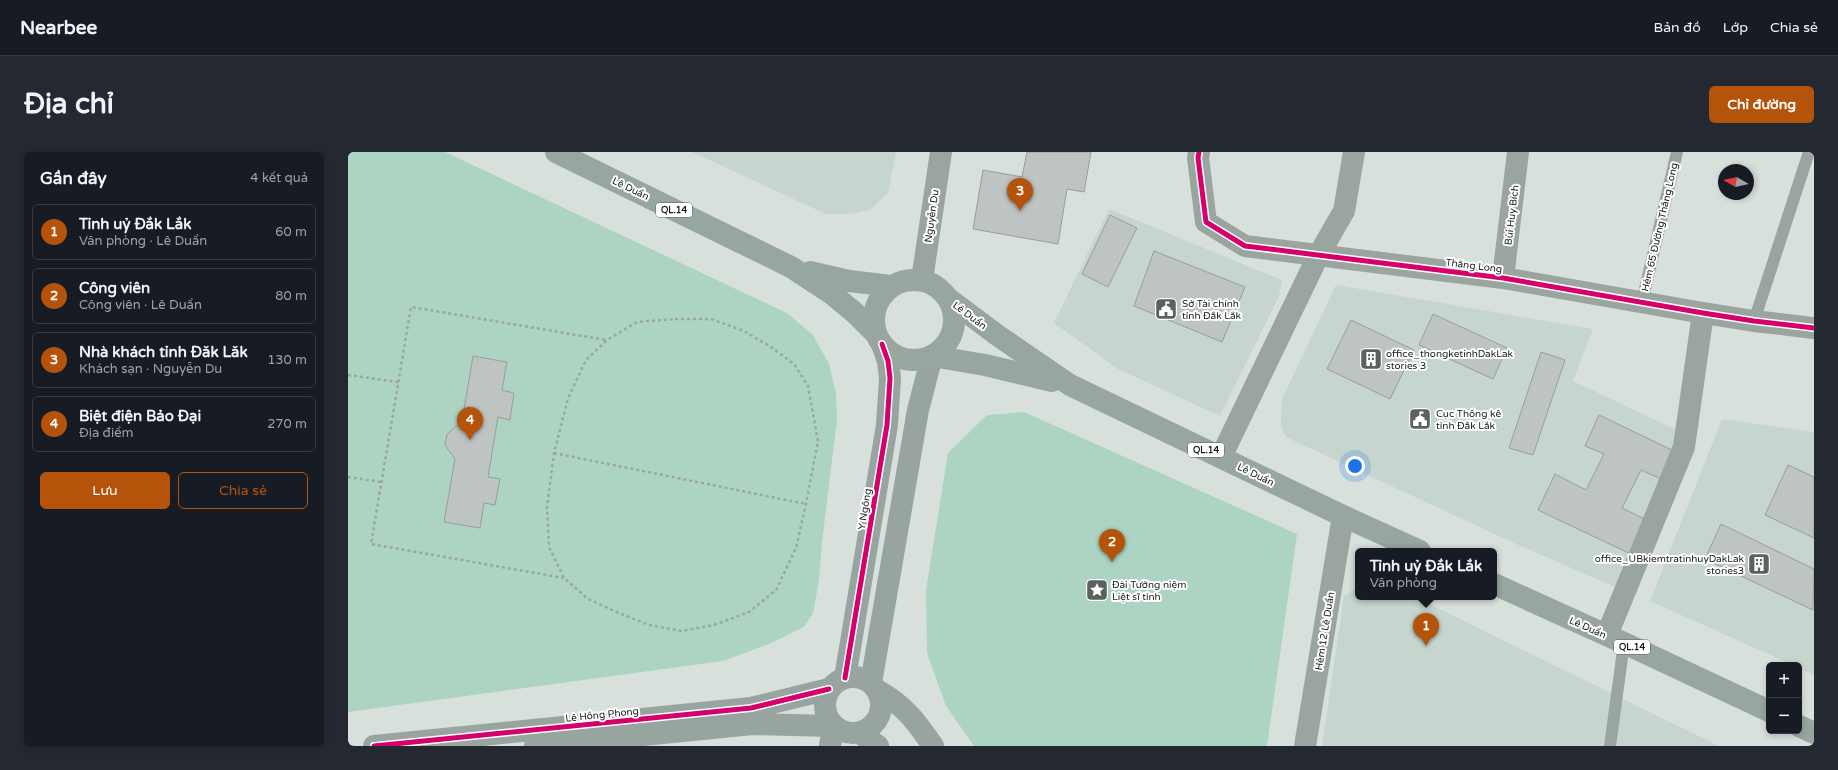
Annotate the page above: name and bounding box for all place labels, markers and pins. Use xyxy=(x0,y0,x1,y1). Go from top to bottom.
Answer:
pin: 3 xyxy=(1007,178,1033,211)
public building icon: Sở Tài chính tỉnh Đắk Lắk xyxy=(1153,296,1179,322)
place label: Sở Tài chính tỉnh Đắk Lắk xyxy=(1182,298,1242,322)
building icon: office_thongketinhDakLak stories 3 xyxy=(1358,346,1384,372)
place label: office_thongketinhDakLak stories 3 xyxy=(1386,348,1514,372)
public building icon: Cục Thống kê tỉnh Đắk Lắk xyxy=(1407,406,1433,432)
pin: 4 xyxy=(457,407,483,440)
place label: Cục Thống kê tỉnh Đắk Lắk xyxy=(1436,408,1501,432)
pin: 2 xyxy=(1099,529,1125,562)
building icon: office_UBkiemtratinhuyDakLak stories3 xyxy=(1746,551,1772,577)
place label: office_UBkiemtratinhuyDakLak stories3 xyxy=(1595,553,1745,577)
place icon: Đài Tưởng niệm Liệt sĩ tỉnh xyxy=(1084,577,1110,603)
place label: Đài Tưởng niệm Liệt sĩ tỉnh xyxy=(1112,579,1186,603)
pin: 1 xyxy=(1413,613,1439,646)

